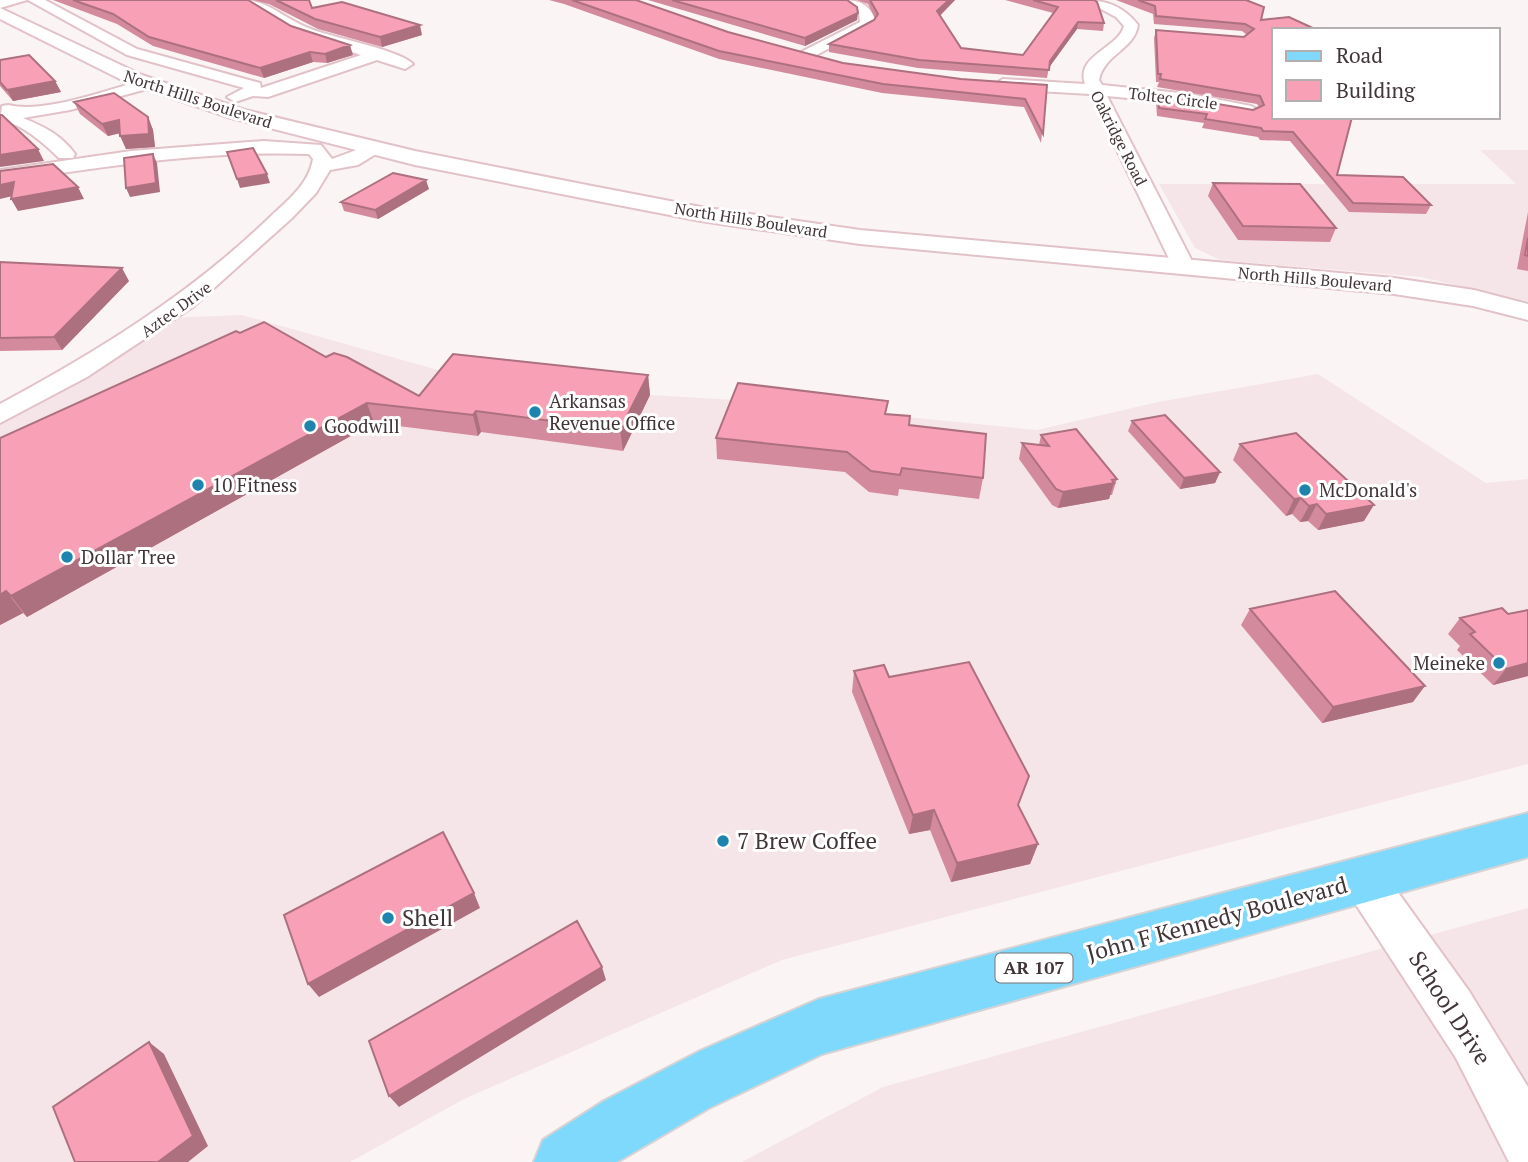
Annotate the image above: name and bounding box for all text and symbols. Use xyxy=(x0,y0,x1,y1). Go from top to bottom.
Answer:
legend xyxy=(1272,28,1500,119)
text: Road xyxy=(1336,41,1383,69)
street label: North Hills Boulevard xyxy=(121,65,275,133)
text: Building xyxy=(1336,76,1416,104)
street label: Toltec Circle xyxy=(1127,82,1219,114)
street label: Oakridge Road xyxy=(1086,87,1152,189)
street label: North Hills Boulevard xyxy=(673,197,829,243)
street label: North Hills Boulevard xyxy=(1237,261,1393,297)
street label: Aztec Drive xyxy=(136,276,216,342)
place label: Arkansas Revenue Office xyxy=(549,388,675,435)
marker: Arkansas Revenue Office xyxy=(527,404,543,420)
place label: Goodwill xyxy=(324,413,400,438)
marker: Goodwill xyxy=(302,418,318,434)
place label: 10 Fitness xyxy=(212,472,297,497)
marker: 10 Fitness xyxy=(190,477,206,493)
place label: McDonald's xyxy=(1319,477,1417,502)
marker: McDonald's xyxy=(1297,482,1313,498)
place label: Dollar Tree xyxy=(81,544,176,569)
marker: Dollar Tree xyxy=(59,549,75,565)
place label: Meineke xyxy=(1413,650,1485,675)
marker: Meineke xyxy=(1491,655,1507,671)
place label: 7 Brew Coffee xyxy=(737,825,877,856)
marker: 7 Brew Coffee xyxy=(715,833,731,849)
street label: John F Kennedy Boulevard xyxy=(1083,869,1351,968)
place label: Shell xyxy=(402,902,453,933)
marker: Shell xyxy=(380,910,396,926)
street label: School Drive xyxy=(1402,945,1499,1070)
road number: AR 107 xyxy=(996,953,1072,982)

